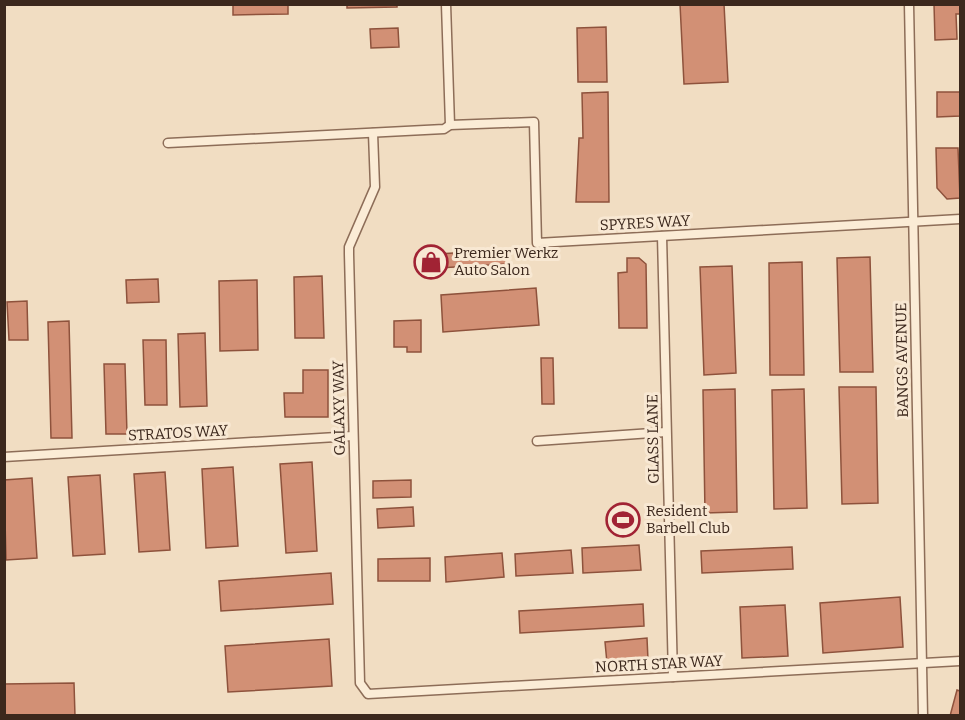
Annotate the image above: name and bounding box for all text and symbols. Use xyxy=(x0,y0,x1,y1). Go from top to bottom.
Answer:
street label: SPYRES WAY xyxy=(599,212,691,234)
shop icon: Premier Werkz Auto Salon xyxy=(413,244,449,280)
place label: Premier Werkz Auto Salon xyxy=(454,244,558,279)
street label: BANGS AVENUE xyxy=(892,302,912,418)
street label: GALAXY WAY xyxy=(329,360,349,456)
street label: GLASS LANE xyxy=(643,394,663,484)
street label: STRATOS WAY xyxy=(127,421,229,445)
sports icon: Resident Barbell Club xyxy=(605,502,641,538)
place label: Resident Barbell Club xyxy=(646,502,730,537)
street label: NORTH STAR WAY xyxy=(595,652,724,676)

